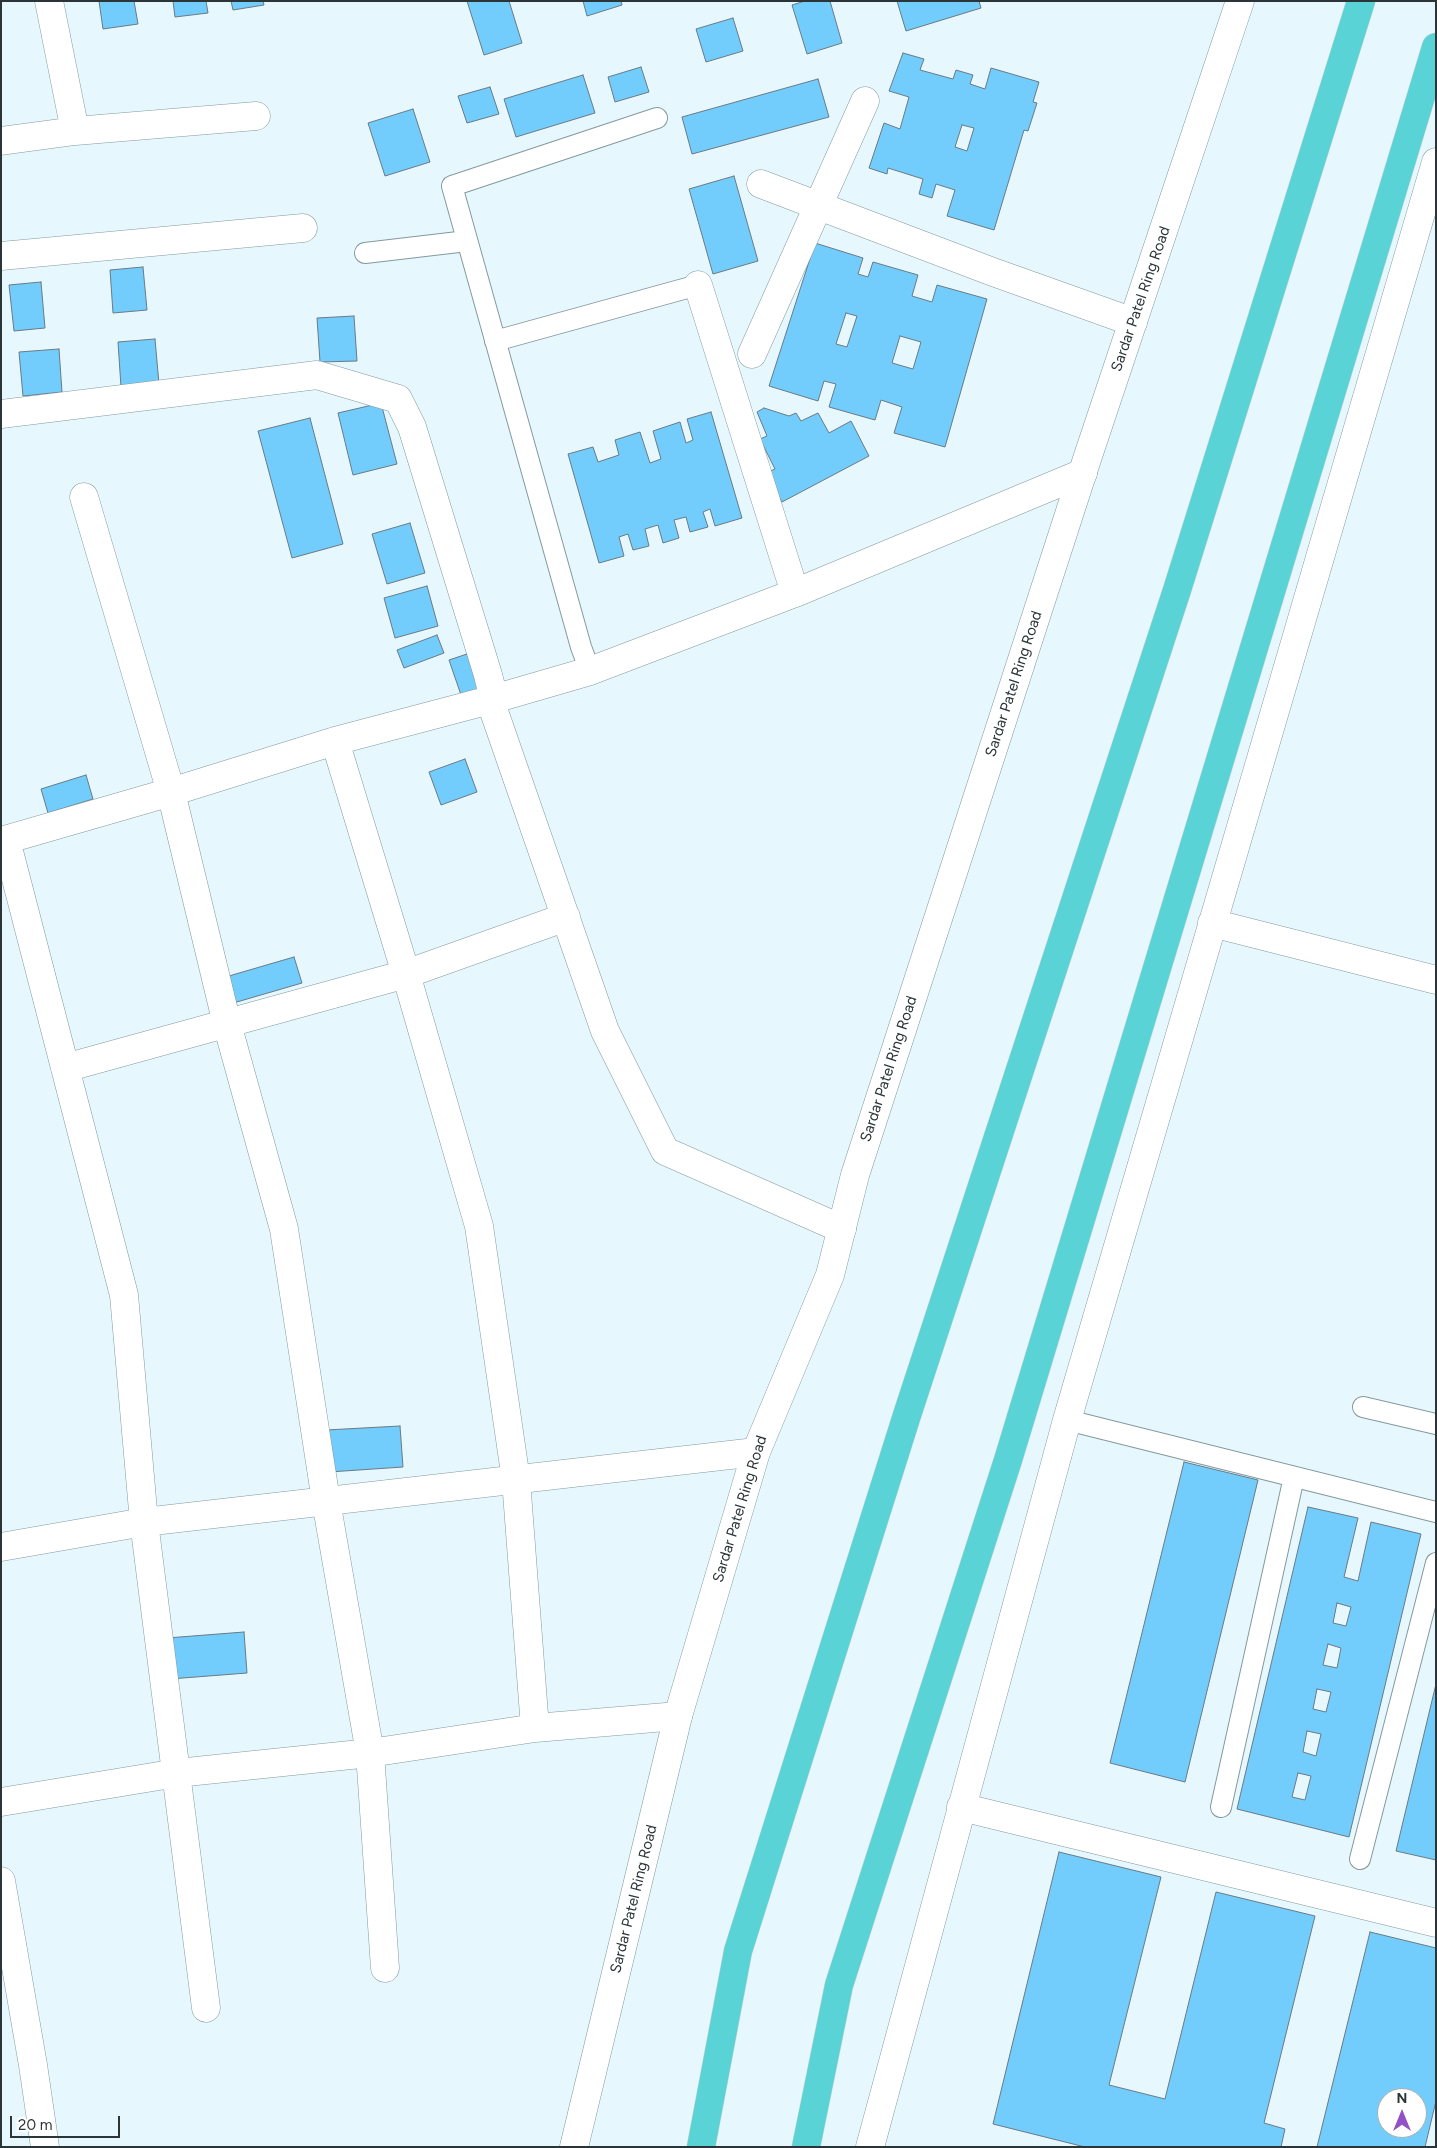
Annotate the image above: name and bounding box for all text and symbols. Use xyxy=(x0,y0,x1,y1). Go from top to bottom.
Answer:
street label: Sardar Patel Ring Road xyxy=(1108,224,1174,374)
street label: Sardar Patel Ring Road xyxy=(982,609,1046,759)
street label: Sardar Patel Ring Road xyxy=(857,994,921,1144)
street label: Sardar Patel Ring Road xyxy=(709,1433,771,1585)
street label: Sardar Patel Ring Road xyxy=(607,1823,661,1975)
north arrow xyxy=(1377,2088,1427,2138)
text: N xyxy=(1397,2090,1407,2107)
scale bar xyxy=(12,2106,122,2138)
text: 20 m xyxy=(18,2116,52,2134)

